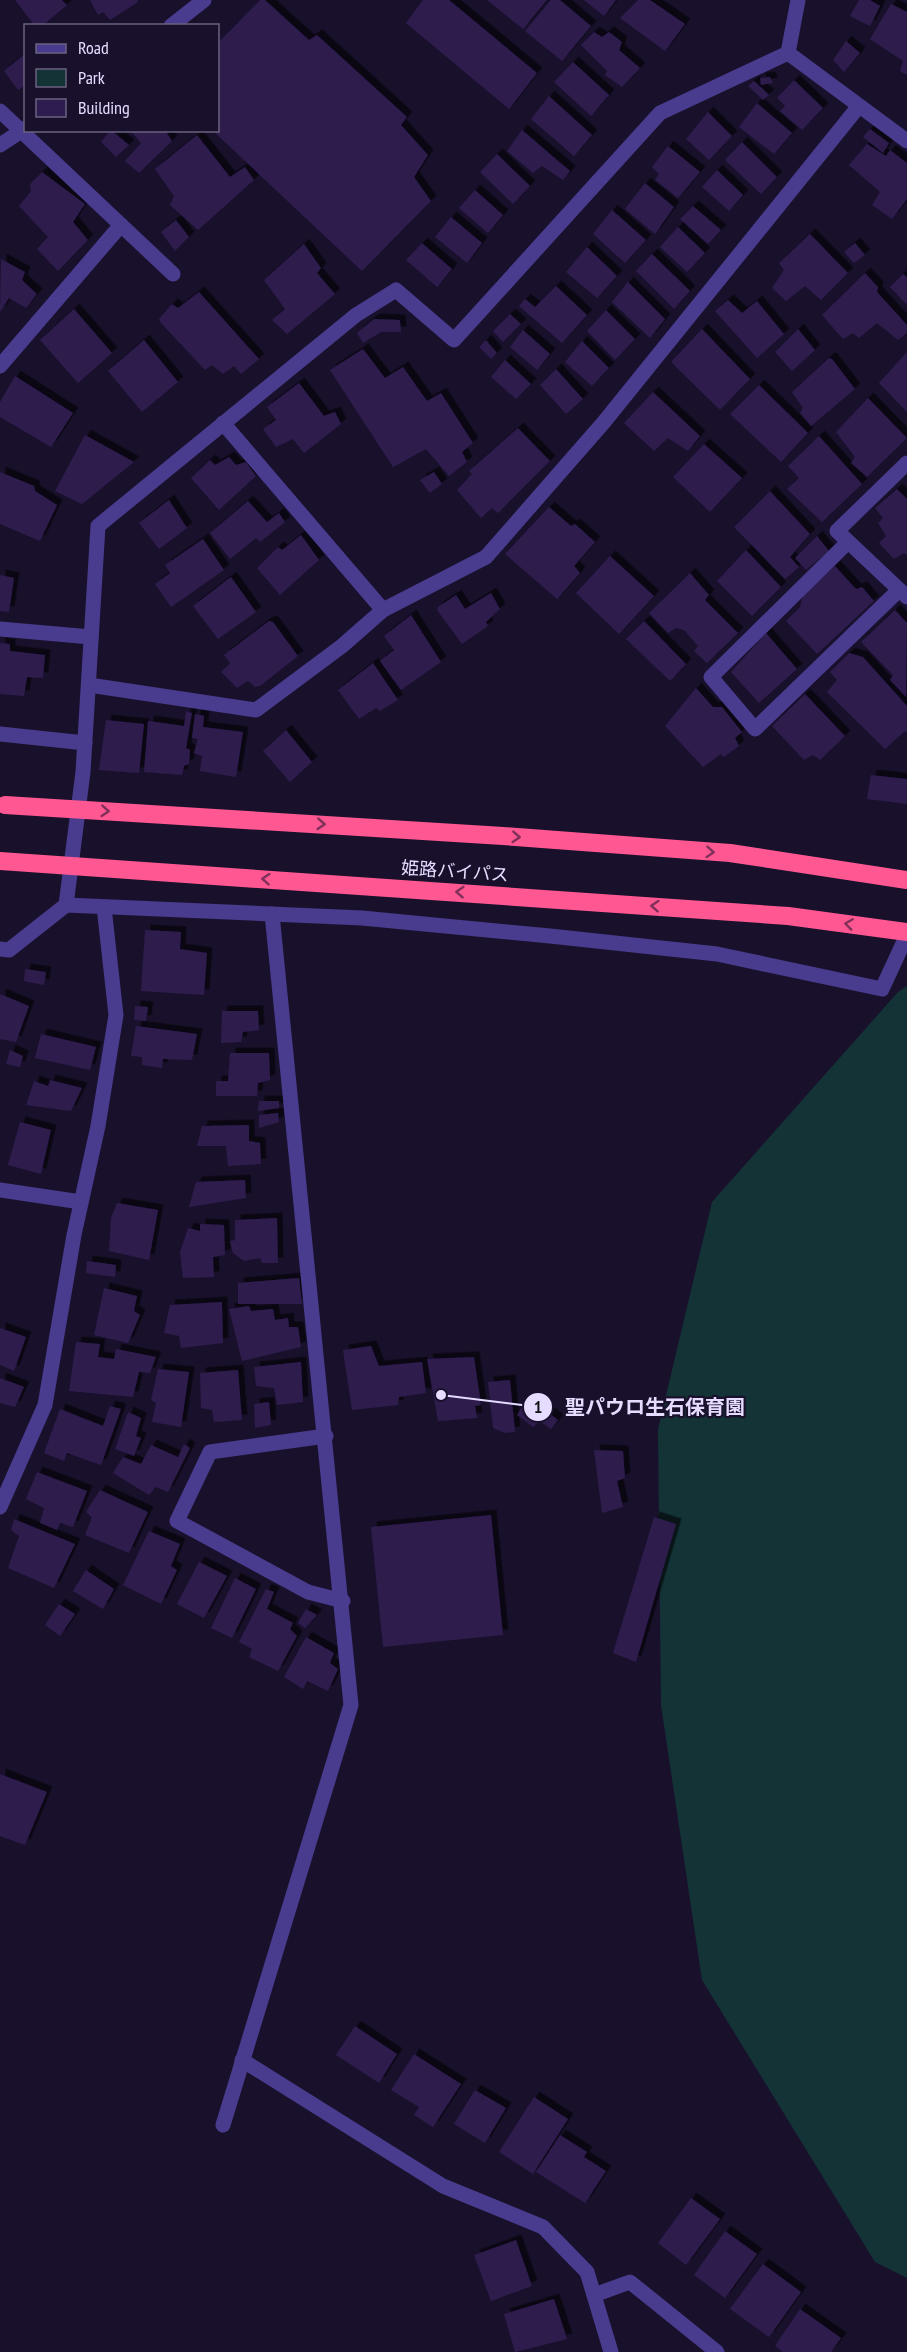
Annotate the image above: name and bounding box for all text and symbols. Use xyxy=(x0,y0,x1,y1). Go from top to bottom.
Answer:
legend xyxy=(24,24,219,132)
text: Road xyxy=(78,36,109,59)
text: Park xyxy=(78,66,105,89)
text: Building xyxy=(78,96,130,119)
one-way arrow xyxy=(101,804,110,817)
one-way arrow xyxy=(317,818,326,831)
one-way arrow xyxy=(511,830,520,843)
one-way arrow xyxy=(706,845,715,858)
street label: 姫路バイパス xyxy=(401,856,509,886)
one-way arrow xyxy=(261,873,270,886)
one-way arrow xyxy=(456,886,465,899)
one-way arrow xyxy=(650,900,659,913)
one-way arrow xyxy=(844,919,854,931)
callout: 聖パウロ生石保育園 xyxy=(523,1388,757,1426)
text: 聖パウロ生石保育園 xyxy=(565,1394,745,1420)
text: 1 xyxy=(534,1395,542,1418)

